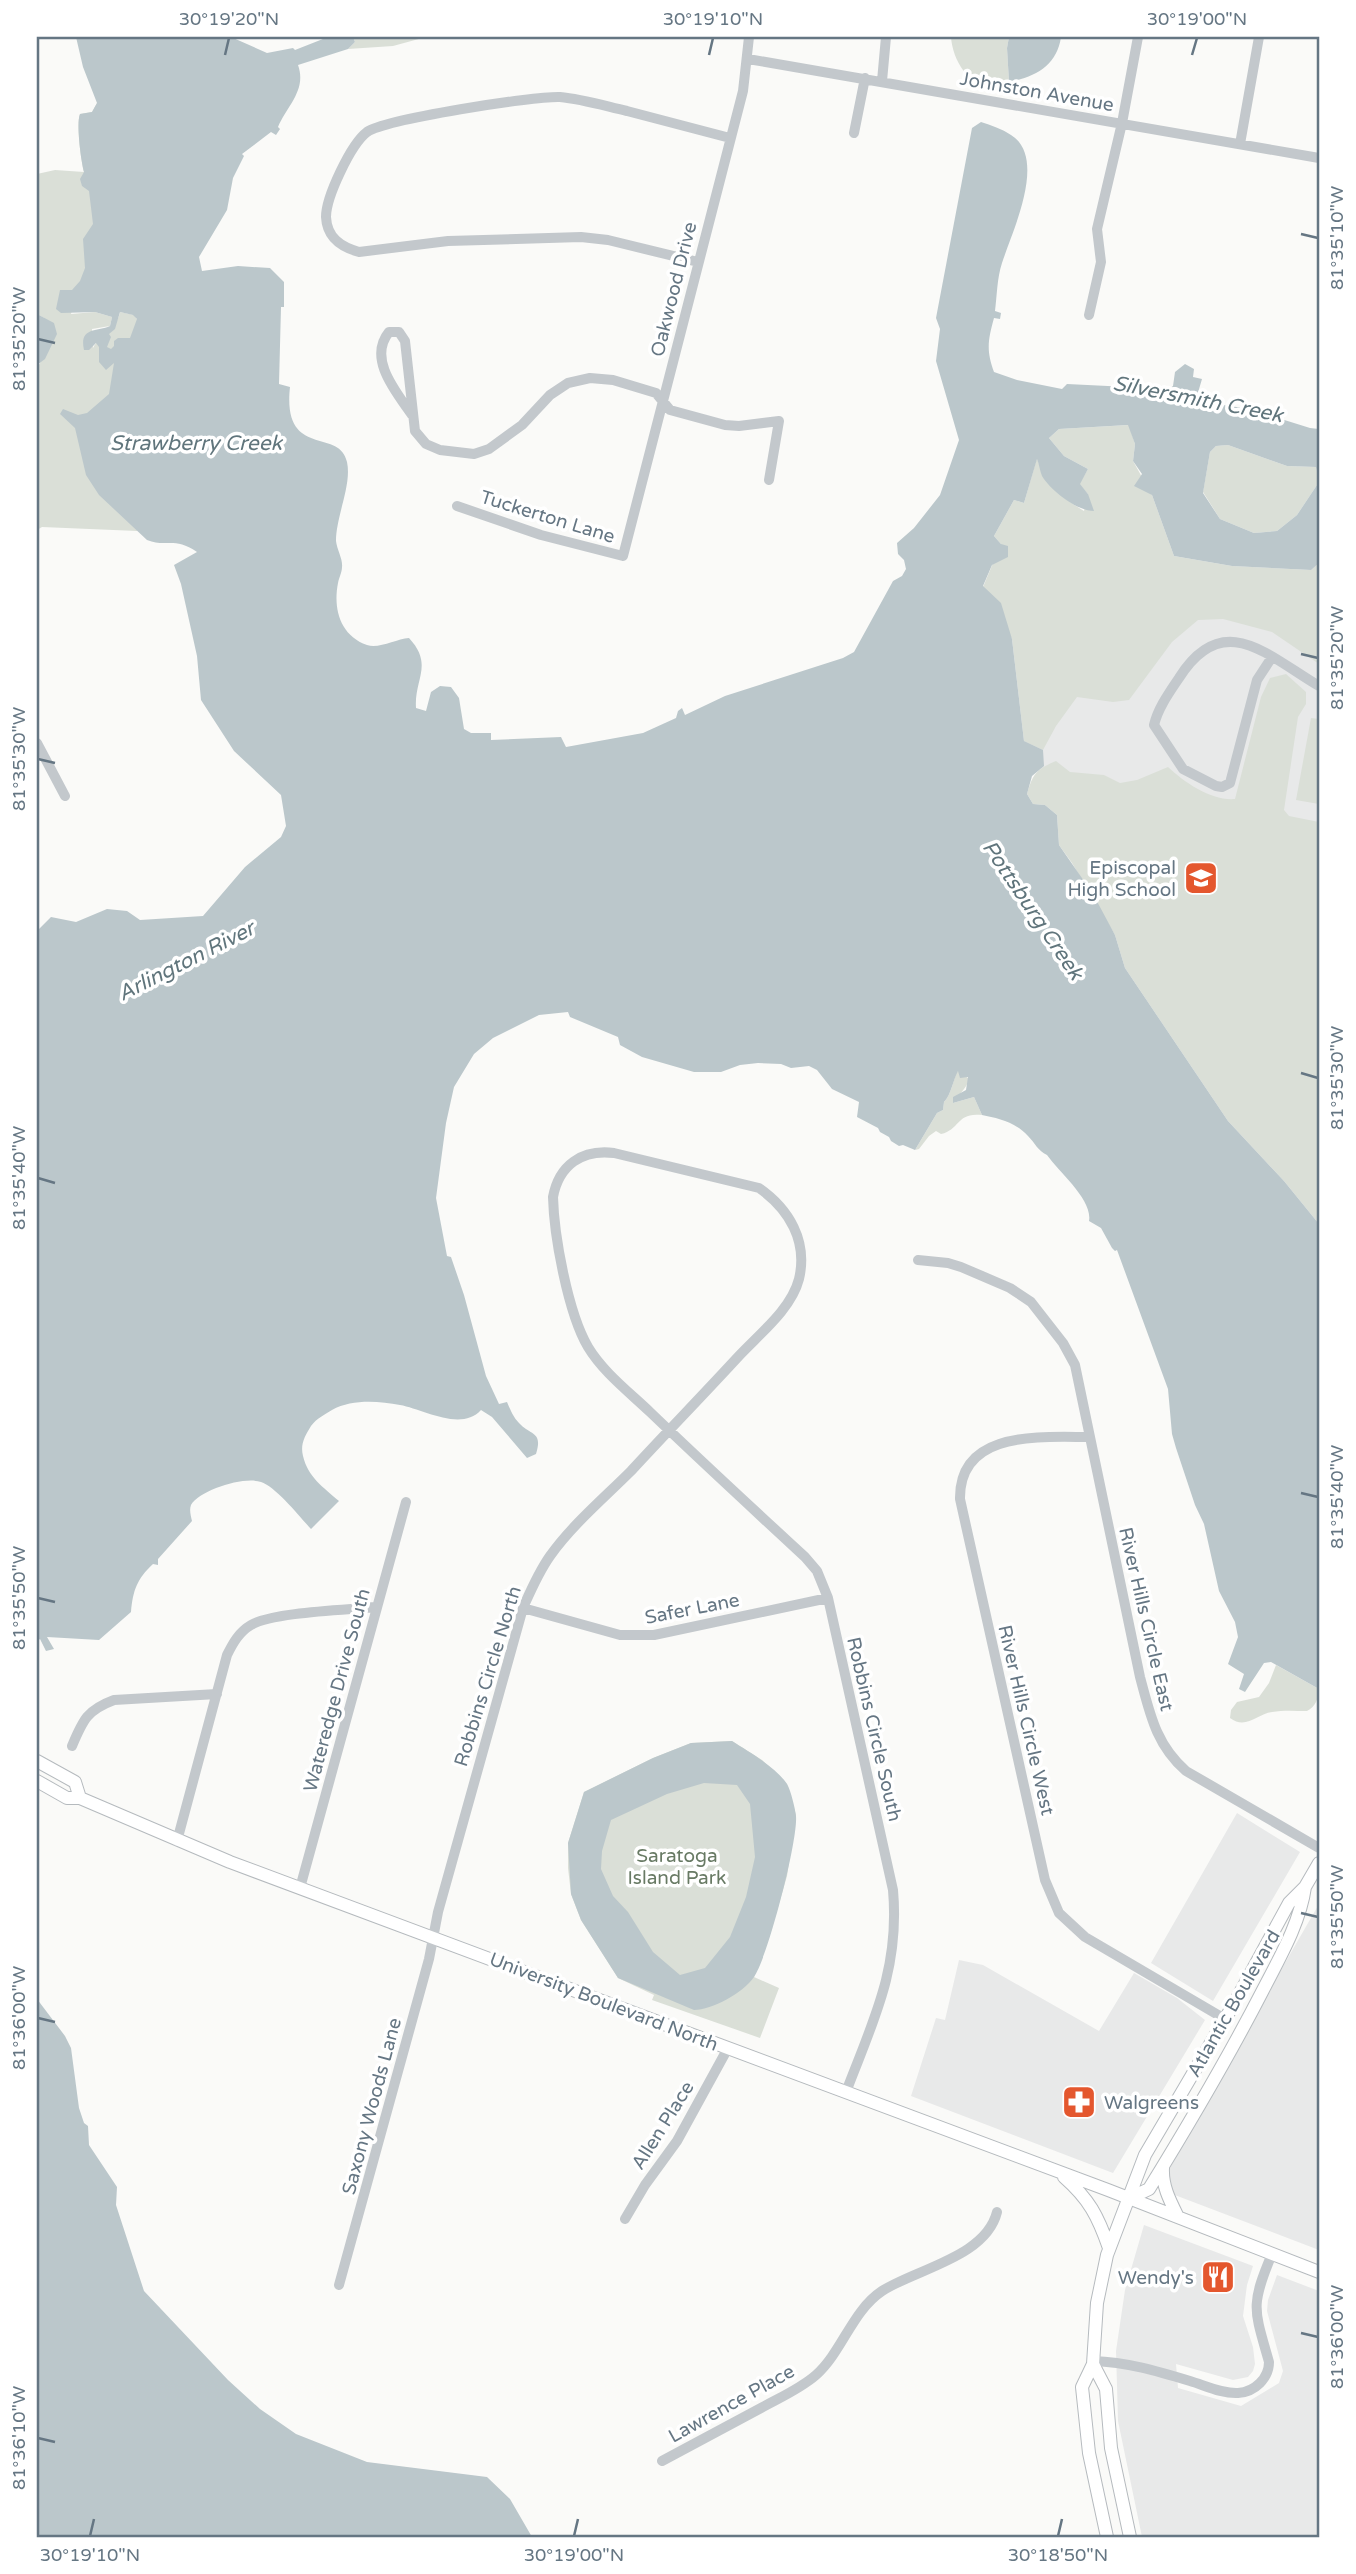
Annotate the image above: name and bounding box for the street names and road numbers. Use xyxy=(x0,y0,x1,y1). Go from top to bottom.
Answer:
street label: Johnston Avenue xyxy=(958,68,1115,116)
street label: Oakwood Drive xyxy=(647,220,701,359)
street label: Tuckerton Lane xyxy=(478,486,618,548)
street label: River Hills Circle East xyxy=(1114,1525,1178,1713)
street label: Robbins Circle North xyxy=(450,1583,526,1769)
street label: Wateredge Drive South xyxy=(299,1586,375,1794)
street label: Safer Lane xyxy=(643,1589,741,1629)
street label: River Hills Circle West xyxy=(993,1623,1059,1817)
street label: Robbins Circle South xyxy=(842,1635,906,1824)
street label: Atlantic Boulevard xyxy=(1183,1926,1285,2081)
street label: University Boulevard North xyxy=(486,1948,721,2056)
street label: Saxony Woods Lane xyxy=(338,2016,406,2197)
street label: Allen Place xyxy=(627,2077,699,2174)
street label: Lawrence Place xyxy=(665,2360,798,2448)

